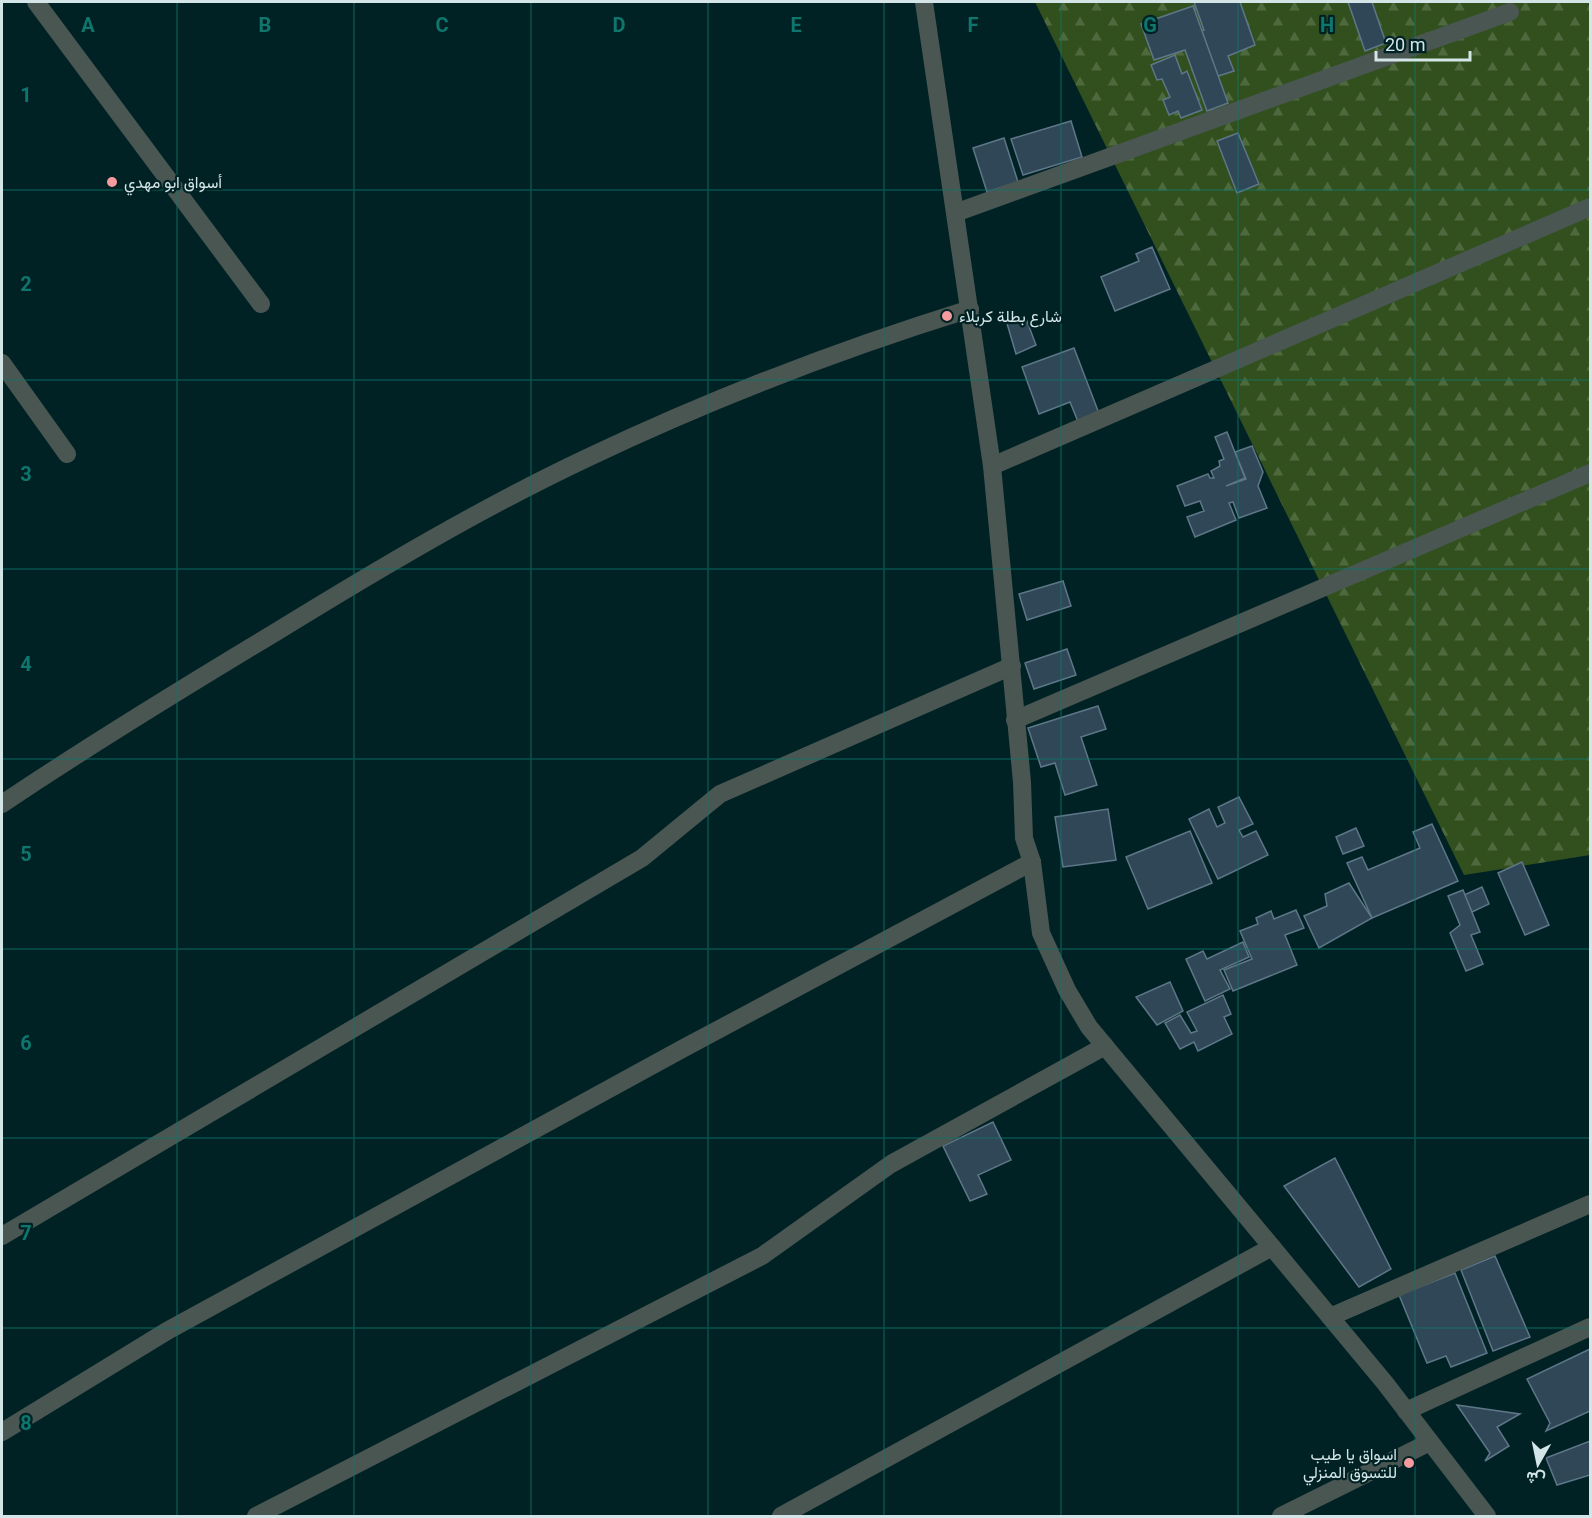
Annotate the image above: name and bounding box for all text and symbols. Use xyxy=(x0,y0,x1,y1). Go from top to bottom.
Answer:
text: A xyxy=(81,13,95,37)
text: B xyxy=(259,13,271,37)
text: C xyxy=(435,13,449,37)
text: D xyxy=(613,13,626,37)
text: E xyxy=(790,13,802,37)
text: F xyxy=(968,13,979,37)
text: G xyxy=(1143,13,1157,37)
text: H xyxy=(1320,13,1334,37)
scale bar xyxy=(1376,24,1470,62)
text: 20 m xyxy=(1385,34,1425,55)
text: 1 xyxy=(20,83,32,107)
place label: أسواق ابو مهدي xyxy=(124,173,222,196)
marker: أسواق ابو مهدي xyxy=(105,175,119,189)
text: 2 xyxy=(20,272,32,296)
place label: شارع بطلة كربلاء xyxy=(959,307,1062,328)
marker: شارع بطلة كربلاء xyxy=(940,309,954,323)
text: 3 xyxy=(20,462,32,486)
text: 4 xyxy=(20,652,32,676)
text: 5 xyxy=(20,842,32,866)
text: 6 xyxy=(20,1031,32,1055)
text: 7 xyxy=(20,1221,32,1245)
text: 8 xyxy=(20,1411,32,1435)
north arrow xyxy=(1508,1434,1568,1494)
place label: اسواق يا طيب للتسوق المنزلي xyxy=(1303,1445,1397,1486)
marker: اسواق يا طيب للتسوق المنزلي xyxy=(1402,1456,1416,1470)
text: ش xyxy=(1525,1467,1547,1489)

